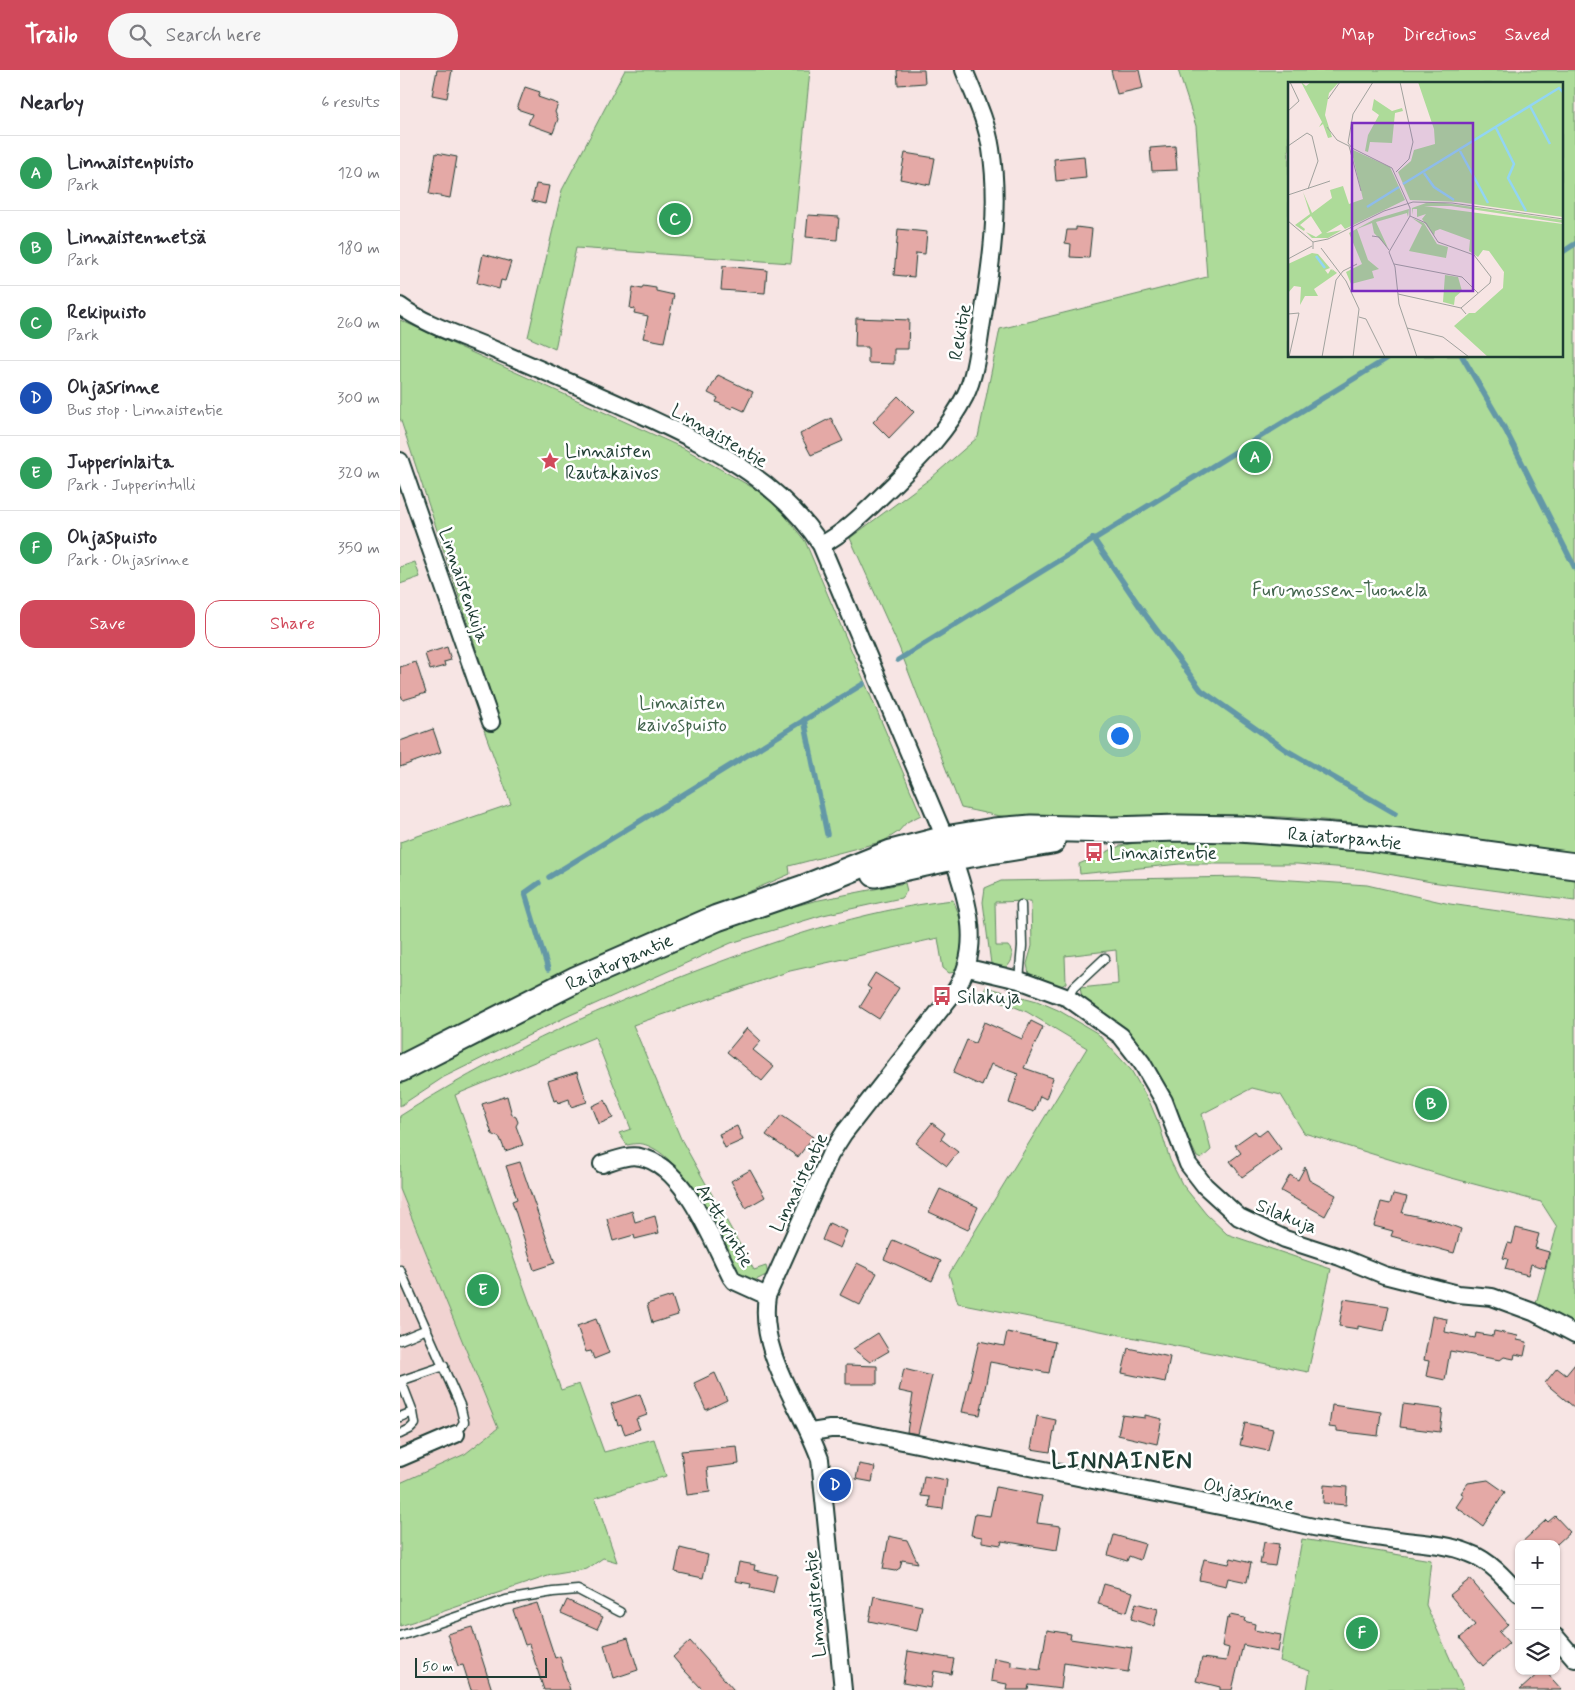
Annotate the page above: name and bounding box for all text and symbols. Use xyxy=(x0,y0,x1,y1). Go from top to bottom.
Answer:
search box xyxy=(108,13,458,58)
text: Trailo xyxy=(25,20,78,51)
icon: search xyxy=(126,21,154,49)
text: Search here xyxy=(166,23,261,48)
text: Map xyxy=(1342,23,1375,47)
text: Directions xyxy=(1403,23,1477,47)
text: Saved xyxy=(1505,23,1550,47)
inset map xyxy=(1288,82,1562,358)
text: Nearby xyxy=(20,89,84,117)
text: 6 results xyxy=(321,92,380,113)
text: Linnaistenpuisto xyxy=(67,150,194,175)
text: A xyxy=(31,163,41,184)
text: 120 m xyxy=(338,163,380,184)
text: Park xyxy=(67,175,99,196)
pin: C xyxy=(659,200,691,238)
text: Linnaistenmetsä xyxy=(67,225,207,250)
text: B xyxy=(31,238,41,259)
text: 180 m xyxy=(337,238,380,259)
text: Park xyxy=(67,250,99,271)
text: Rekipuisto xyxy=(67,300,146,325)
street label: Rekitie xyxy=(943,302,978,363)
text: C xyxy=(30,313,42,334)
text: 260 m xyxy=(337,313,380,334)
text: Park xyxy=(67,325,99,346)
text: Ohjasrinne xyxy=(67,375,160,400)
text: D xyxy=(30,388,42,409)
text: 300 m xyxy=(337,388,380,409)
street label: Linnaistentie xyxy=(666,399,772,474)
text: Bus stop · Linnaistentie xyxy=(67,400,223,421)
pin: A xyxy=(1239,438,1271,476)
place label: Linnaisten Rautakaivos xyxy=(565,439,659,486)
text: Jupperinlaita xyxy=(67,450,174,475)
place icon: Linnaisten Rautakaivos xyxy=(539,450,561,472)
text: E xyxy=(31,463,41,484)
text: 320 m xyxy=(338,463,380,484)
text: Park · Jupperintulli xyxy=(67,475,196,496)
text: Ohjaspuisto xyxy=(67,525,157,550)
street label: Linnaistenkuja xyxy=(431,525,495,647)
text: F xyxy=(32,538,40,559)
text: 350 m xyxy=(338,538,380,559)
text: Park · Ohjasrinne xyxy=(67,550,189,571)
park label: Furumossen-Tuomela xyxy=(1252,578,1428,603)
button: Save xyxy=(20,600,195,648)
button: Share xyxy=(205,600,380,648)
park label: Linnaisten kaivospuisto xyxy=(637,691,727,738)
your location xyxy=(1107,723,1133,749)
street label: Rajatorpantie xyxy=(1287,822,1404,857)
bus stop icon: Linnaistentie xyxy=(1083,841,1105,863)
place label: Linnaistentie xyxy=(1109,841,1217,866)
street label: Rajatorpantie xyxy=(561,928,677,997)
bus stop icon: Silakuja xyxy=(931,985,953,1007)
place label: Silakuja xyxy=(957,985,1021,1010)
pin: B xyxy=(1415,1085,1447,1123)
street label: Linnaistentie xyxy=(764,1129,834,1237)
street label: Artturintie xyxy=(690,1180,759,1272)
street label: Silakuja xyxy=(1252,1193,1321,1240)
pin: E xyxy=(467,1271,499,1309)
district label: LINNAINEN xyxy=(1051,1446,1193,1477)
pin: D xyxy=(819,1466,851,1504)
street label: Ohjasrinne xyxy=(1200,1472,1297,1518)
map controls xyxy=(1515,1540,1560,1675)
button: + xyxy=(1515,1540,1560,1585)
street label: Linnaistentie xyxy=(798,1549,833,1659)
button: − xyxy=(1515,1585,1560,1630)
pin: F xyxy=(1346,1614,1378,1652)
button: layers xyxy=(1515,1630,1560,1675)
scale bar xyxy=(415,1655,548,1678)
text: 50 m xyxy=(422,1658,453,1676)

